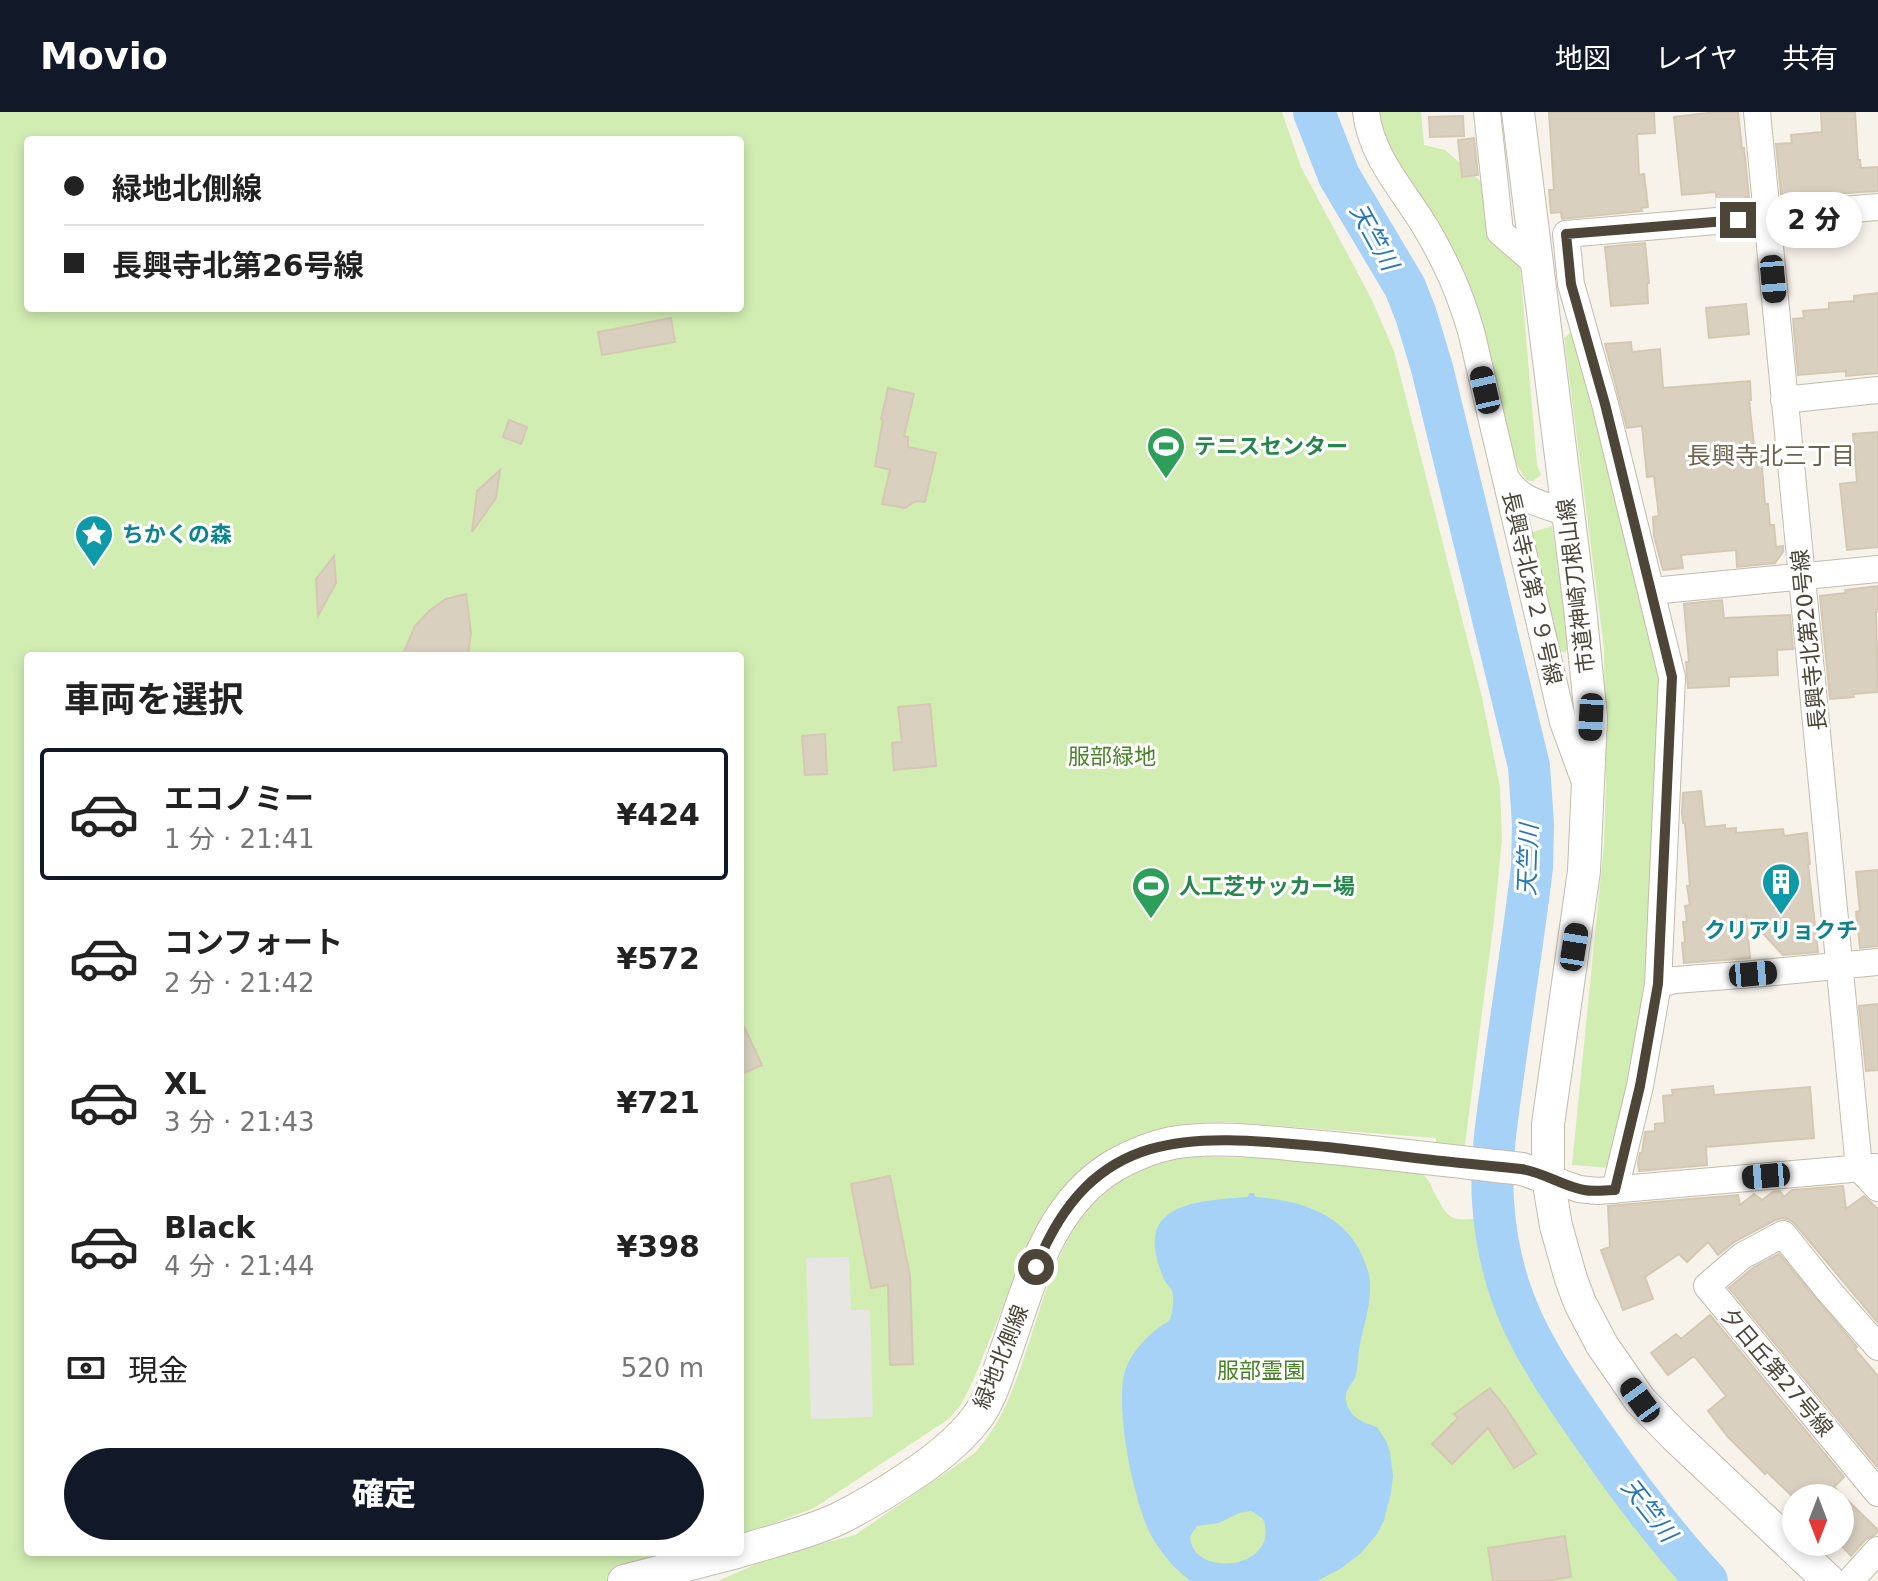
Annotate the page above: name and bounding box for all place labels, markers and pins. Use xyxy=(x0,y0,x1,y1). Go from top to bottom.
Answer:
sports icon: テニスセンター xyxy=(1145,425,1187,480)
place label: テニスセンター xyxy=(1194,434,1348,459)
place icon: ちかくの森 xyxy=(73,513,115,568)
place label: ちかくの森 xyxy=(122,522,232,547)
building icon: クリアリョクチ xyxy=(1760,861,1802,916)
sports icon: 人工芝サッカー場 xyxy=(1130,865,1172,920)
place label: 人工芝サッカー場 xyxy=(1179,874,1355,899)
place label: クリアリョクチ xyxy=(1704,918,1858,943)

